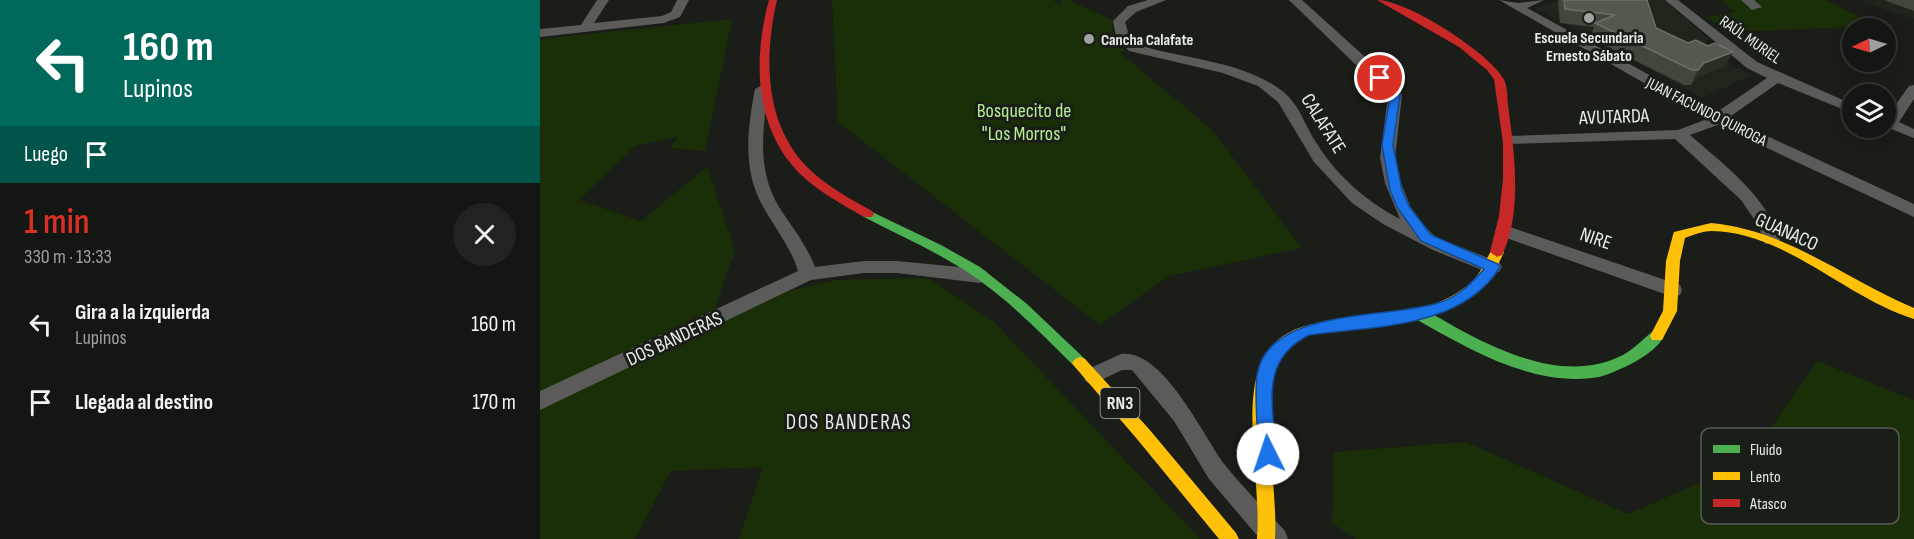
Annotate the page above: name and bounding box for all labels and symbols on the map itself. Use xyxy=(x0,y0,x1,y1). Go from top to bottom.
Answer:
marker: Escuela Secundaria Ernesto Sábato xyxy=(1582,11,1596,25)
street label: RAÚL MURIEL xyxy=(1716,12,1785,68)
north arrow xyxy=(1842,18,1896,72)
place label: Escuela Secundaria Ernesto Sábato xyxy=(1534,29,1644,66)
place label: Cancha Calafate xyxy=(1101,31,1194,50)
marker: Cancha Calafate xyxy=(1082,32,1096,46)
pin xyxy=(1354,52,1405,103)
street label: JUAN FACUNDO QUIROGA xyxy=(1642,73,1770,151)
street label: CALAFATE xyxy=(1295,89,1351,158)
park label: Bosquecito de "Los Morros" xyxy=(977,99,1071,146)
street label: AVUTARDA xyxy=(1578,104,1650,130)
street label: GUANACO xyxy=(1751,207,1822,256)
street label: NIRE xyxy=(1577,222,1615,255)
street label: DOS BANDERAS xyxy=(623,306,726,372)
road number: RN3 xyxy=(1100,388,1140,418)
district label: DOS BANDERAS xyxy=(786,410,912,435)
position arrow xyxy=(1236,422,1300,486)
legend xyxy=(1701,428,1899,524)
text: Fluido xyxy=(1750,441,1782,460)
text: Lento xyxy=(1750,468,1781,487)
text: Atasco xyxy=(1749,495,1787,514)

